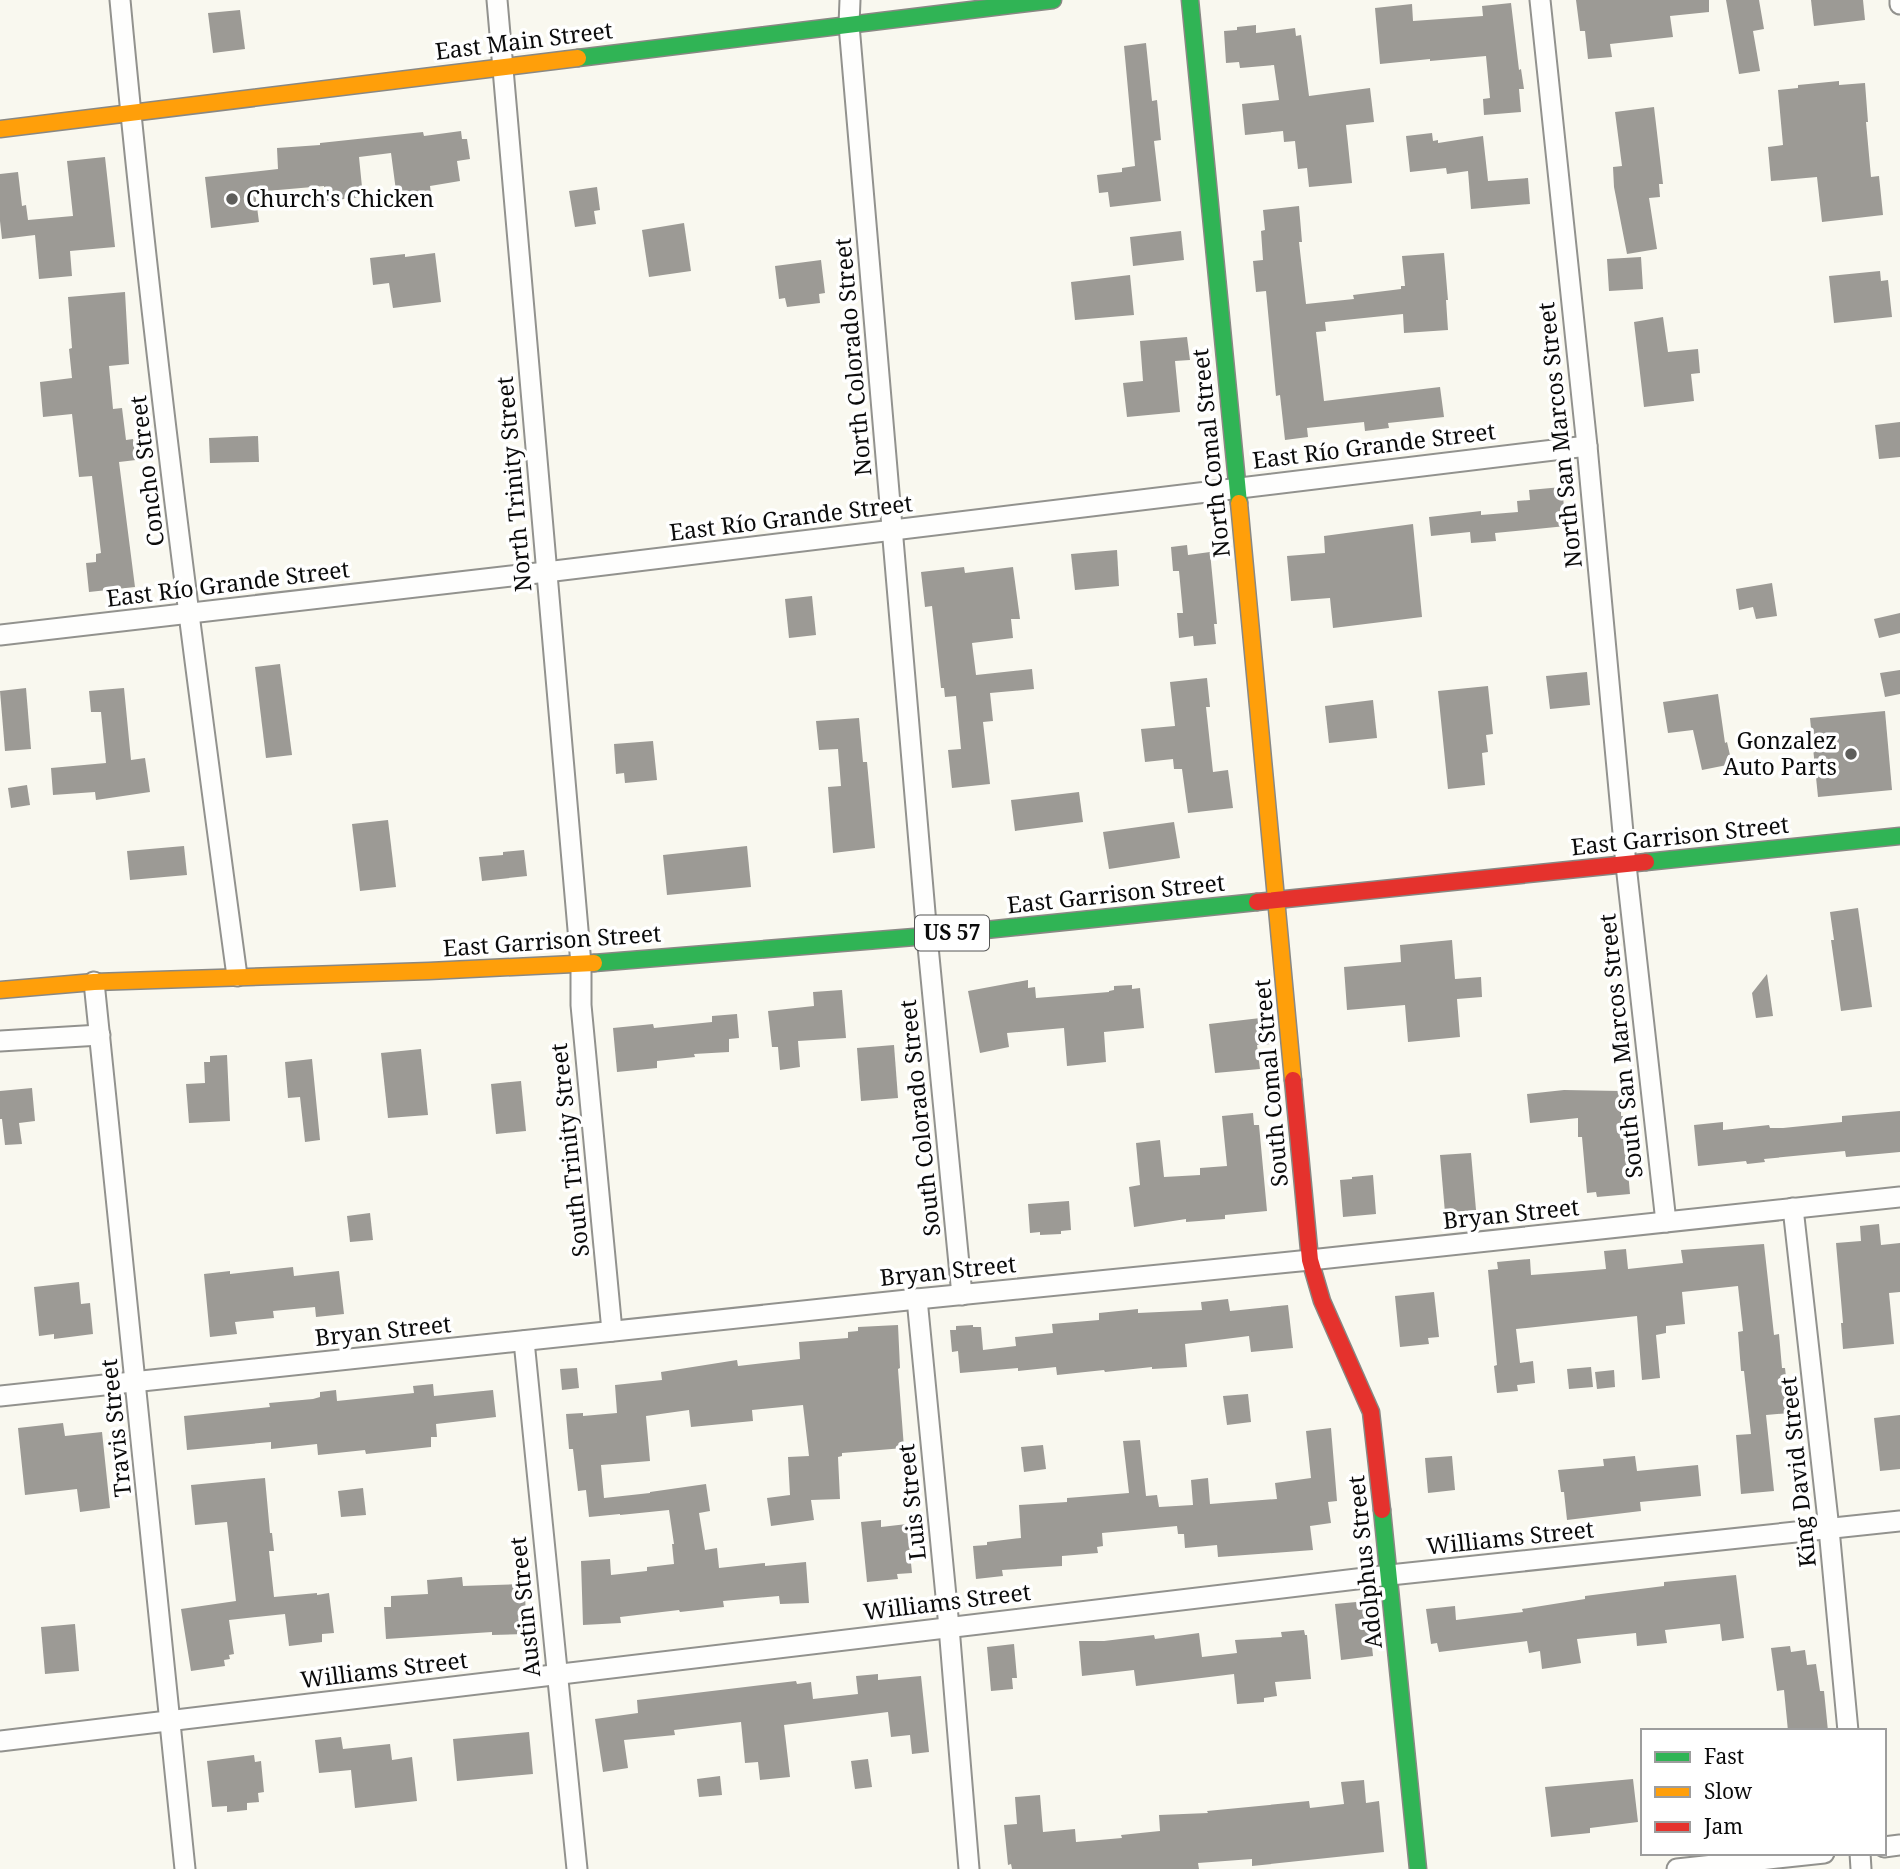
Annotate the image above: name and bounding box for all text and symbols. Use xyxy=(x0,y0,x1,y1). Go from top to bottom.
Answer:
street label: East Main Street xyxy=(433,13,614,67)
place label: Church's Chicken xyxy=(246,182,434,214)
marker: Church's Chicken xyxy=(224,191,240,207)
street label: North Colorado Street xyxy=(826,237,878,478)
street label: North San Marcos Street xyxy=(1529,301,1589,570)
street label: North Comal Street xyxy=(1183,347,1237,559)
street label: North Trinity Street xyxy=(488,375,538,593)
street label: Concho Street xyxy=(121,394,171,548)
street label: East Río Grande Street xyxy=(1251,414,1497,476)
street label: East Río Grande Street xyxy=(668,486,914,548)
street label: East Río Grande Street xyxy=(105,552,351,614)
place label: Gonzalez Auto Parts xyxy=(1723,724,1837,782)
marker: Gonzalez Auto Parts xyxy=(1843,746,1859,762)
street label: East Garrison Street xyxy=(1569,808,1790,862)
street label: East Garrison Street xyxy=(1005,866,1226,920)
street label: South San Marcos Street xyxy=(1590,912,1650,1180)
street label: East Garrison Street xyxy=(442,916,662,964)
road number: US 57 xyxy=(915,916,989,950)
street label: South Comal Street xyxy=(1245,978,1295,1188)
street label: South Colorado Street xyxy=(891,998,947,1238)
street label: South Trinity Street xyxy=(542,1042,596,1259)
street label: Bryan Street xyxy=(1441,1190,1581,1236)
street label: Bryan Street xyxy=(878,1247,1018,1293)
street label: Bryan Street xyxy=(313,1307,453,1353)
street label: Travis Street xyxy=(92,1358,138,1499)
street label: King David Street xyxy=(1771,1375,1823,1569)
street label: Luis Street xyxy=(889,1442,933,1562)
street label: Adolphus Street xyxy=(1339,1474,1389,1650)
street label: Williams Street xyxy=(1425,1512,1595,1562)
street label: Austin Street xyxy=(501,1535,547,1679)
street label: Williams Street xyxy=(861,1575,1032,1627)
street label: Williams Street xyxy=(298,1643,469,1695)
legend xyxy=(1641,1729,1886,1855)
text: Fast xyxy=(1704,1742,1744,1770)
text: Slow xyxy=(1704,1777,1753,1805)
text: Jam xyxy=(1703,1812,1743,1840)

